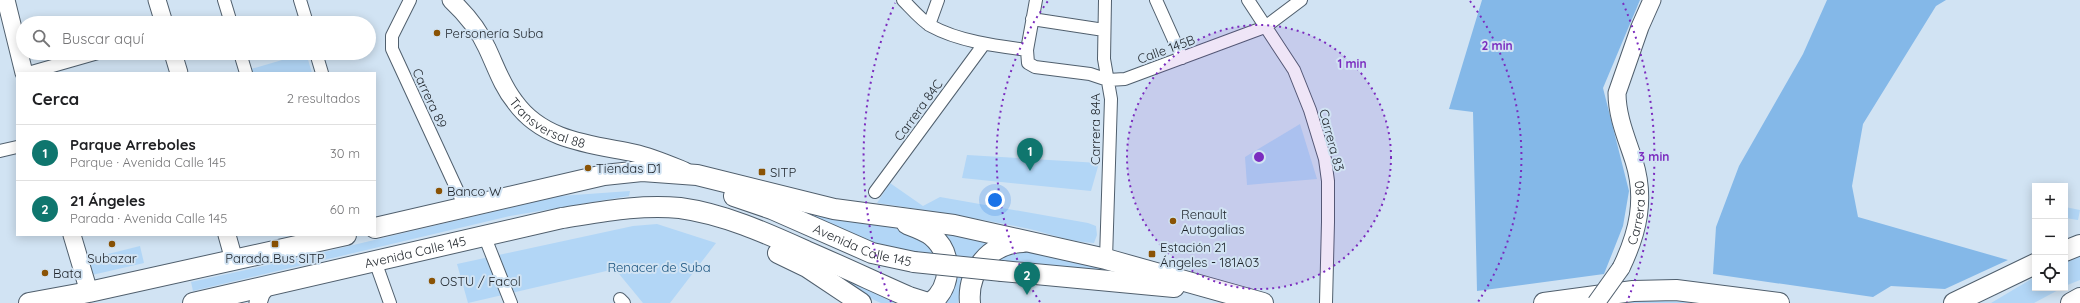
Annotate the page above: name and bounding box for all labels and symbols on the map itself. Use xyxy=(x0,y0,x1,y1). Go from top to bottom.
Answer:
place label: Personería Suba xyxy=(445,25,543,41)
marker: Personería Suba xyxy=(432,28,442,38)
street label: Calle 145B xyxy=(1135,31,1197,67)
text: 2 min xyxy=(1481,38,1513,53)
text: 1 min xyxy=(1337,56,1367,71)
street label: Carrera 89 xyxy=(409,66,451,130)
street label: Carrera 84C xyxy=(890,76,946,144)
street label: Carrera 84A xyxy=(1087,92,1103,165)
street label: Transversal 88 xyxy=(506,94,587,151)
street label: Carrera 83 xyxy=(1316,107,1348,173)
pin: 1 xyxy=(1017,138,1043,171)
text: 3 min xyxy=(1639,149,1669,164)
centre of rings xyxy=(1252,150,1266,164)
place label: Tiendas D1 xyxy=(596,160,661,176)
marker: Tiendas D1 xyxy=(583,163,593,173)
place label: SITP xyxy=(770,164,796,180)
marker: SITP xyxy=(757,167,767,177)
street label: Carrera 80 xyxy=(1623,180,1648,247)
place label: Banco W xyxy=(447,183,502,199)
marker: Banco W xyxy=(434,186,444,196)
your location xyxy=(985,190,1005,210)
place label: Renault Autogalias xyxy=(1181,206,1245,237)
marker: Renault Autogalias xyxy=(1168,216,1178,226)
street label: Avenida Calle 145 xyxy=(811,220,913,269)
street label: Avenida Calle 145 xyxy=(363,232,468,271)
marker: Subazar xyxy=(107,239,117,249)
marker: Parada Bus SITP xyxy=(270,239,280,249)
place label: Estación 21 Ángeles - 181A03 xyxy=(1160,239,1259,270)
marker: Estación 21 Ángeles - 181A03 xyxy=(1147,249,1157,259)
place label: Subazar xyxy=(87,250,137,266)
place label: Parada Bus SITP xyxy=(225,250,325,266)
park label: Renacer de Suba xyxy=(607,259,711,275)
pin: 2 xyxy=(1014,262,1040,295)
place label: Bata xyxy=(53,265,82,281)
marker: Bata xyxy=(40,268,50,278)
place label: OSTU / Facol xyxy=(440,273,521,289)
marker: OSTU / Facol xyxy=(427,276,437,286)

